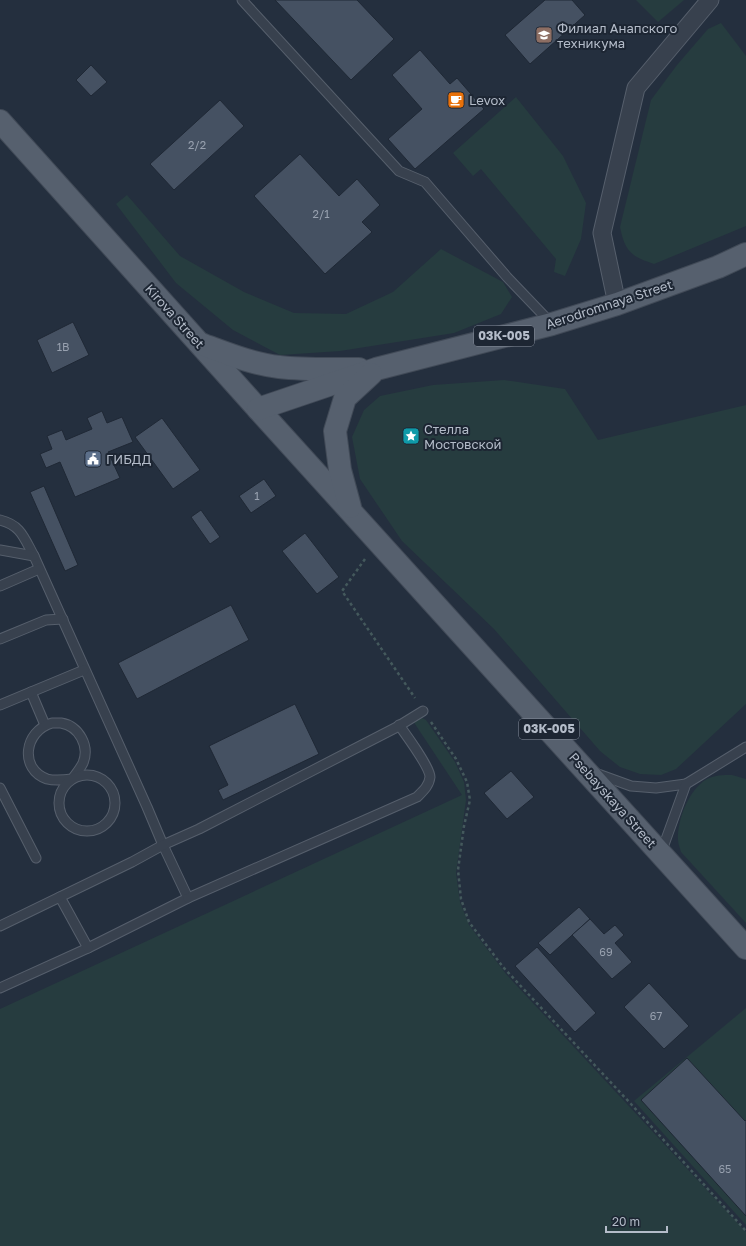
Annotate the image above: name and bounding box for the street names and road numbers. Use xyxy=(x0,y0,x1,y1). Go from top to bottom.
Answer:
street label: Aerodromnaya Street xyxy=(544,276,674,332)
street label: Kirova Street xyxy=(142,281,208,351)
road number: 03К-005 xyxy=(474,326,534,346)
road number: 03К-005 xyxy=(519,719,579,739)
street label: Psebayskaya Street xyxy=(566,749,660,851)

